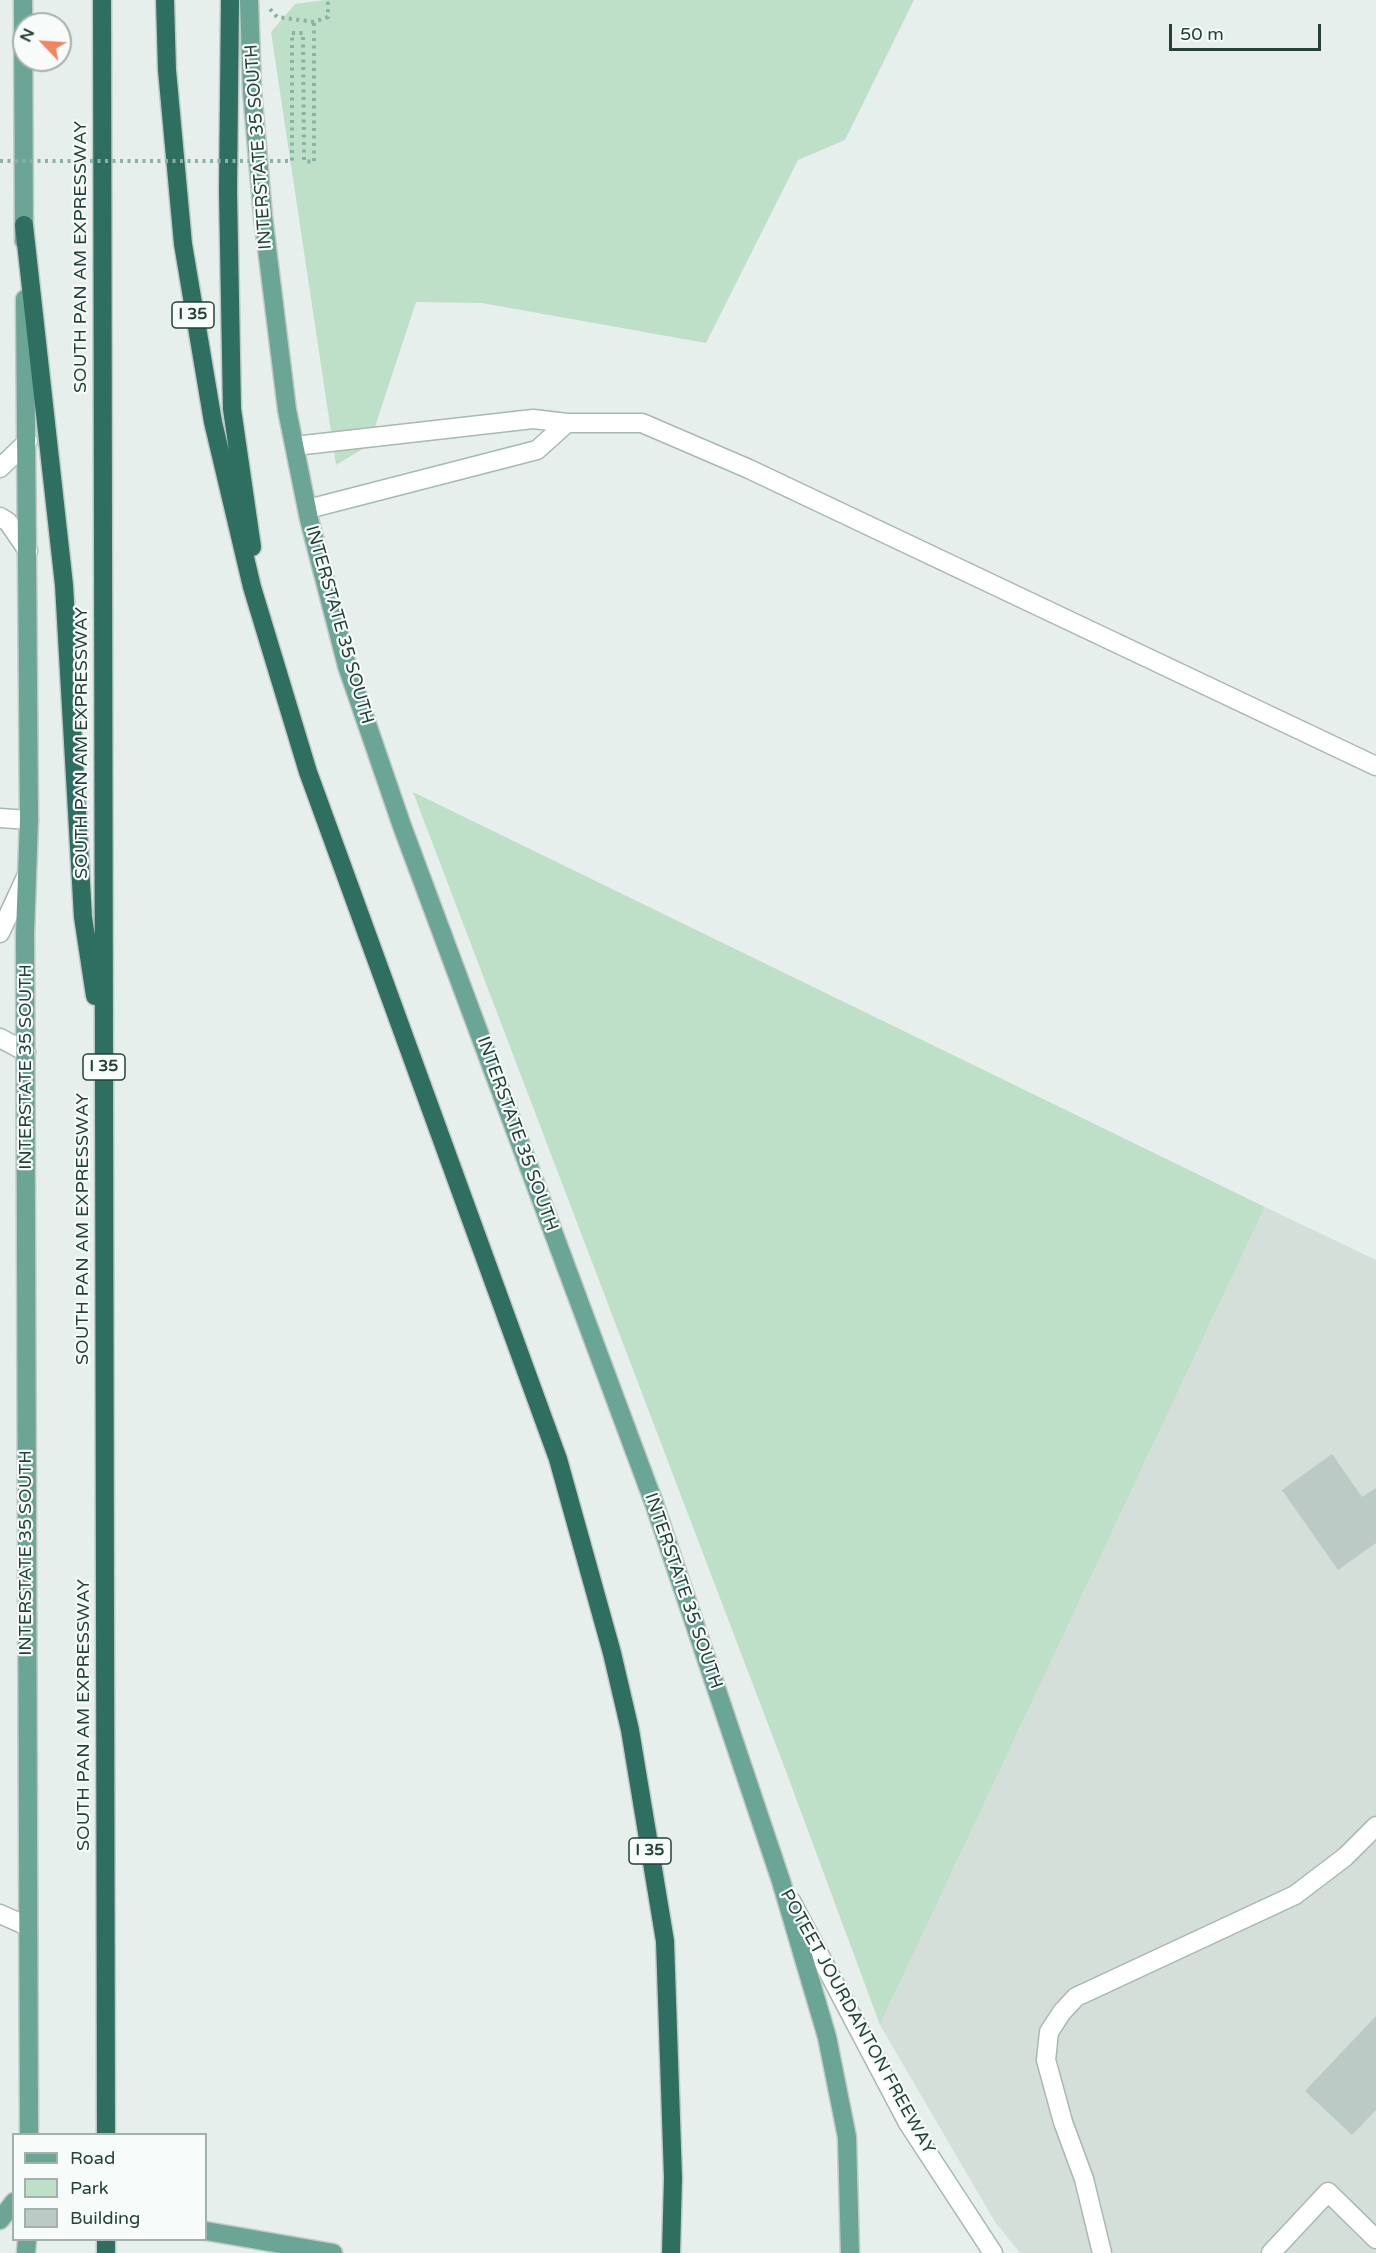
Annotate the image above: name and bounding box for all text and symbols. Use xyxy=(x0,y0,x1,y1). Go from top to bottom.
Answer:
north arrow xyxy=(12,12,72,72)
scale bar xyxy=(1172,12,1324,50)
text: 50 m xyxy=(1180,23,1224,45)
text: N xyxy=(16,25,39,45)
street label: INTERSTATE 35 SOUTH xyxy=(241,44,277,250)
street label: SOUTH PAN AM EXPRESSWAY xyxy=(70,121,92,393)
road number: I 35 xyxy=(172,302,214,328)
street label: INTERSTATE 35 SOUTH xyxy=(300,523,378,727)
street label: SOUTH PAN AM EXPRESSWAY xyxy=(71,607,93,879)
street label: INTERSTATE 35 SOUTH xyxy=(15,964,37,1170)
street label: INTERSTATE 35 SOUTH xyxy=(472,1034,562,1234)
road number: I 35 xyxy=(83,1054,125,1080)
street label: SOUTH PAN AM EXPRESSWAY xyxy=(72,1093,94,1365)
street label: INTERSTATE 35 SOUTH xyxy=(15,1450,37,1656)
street label: INTERSTATE 35 SOUTH xyxy=(639,1490,727,1692)
street label: SOUTH PAN AM EXPRESSWAY xyxy=(73,1579,95,1851)
road number: I 35 xyxy=(629,1838,671,1864)
street label: POTEET JOURDANTON FREEWAY xyxy=(775,1886,939,2158)
legend xyxy=(12,2133,207,2241)
text: Road xyxy=(70,2147,115,2169)
text: Park xyxy=(70,2177,108,2199)
text: Building xyxy=(70,2207,140,2229)

